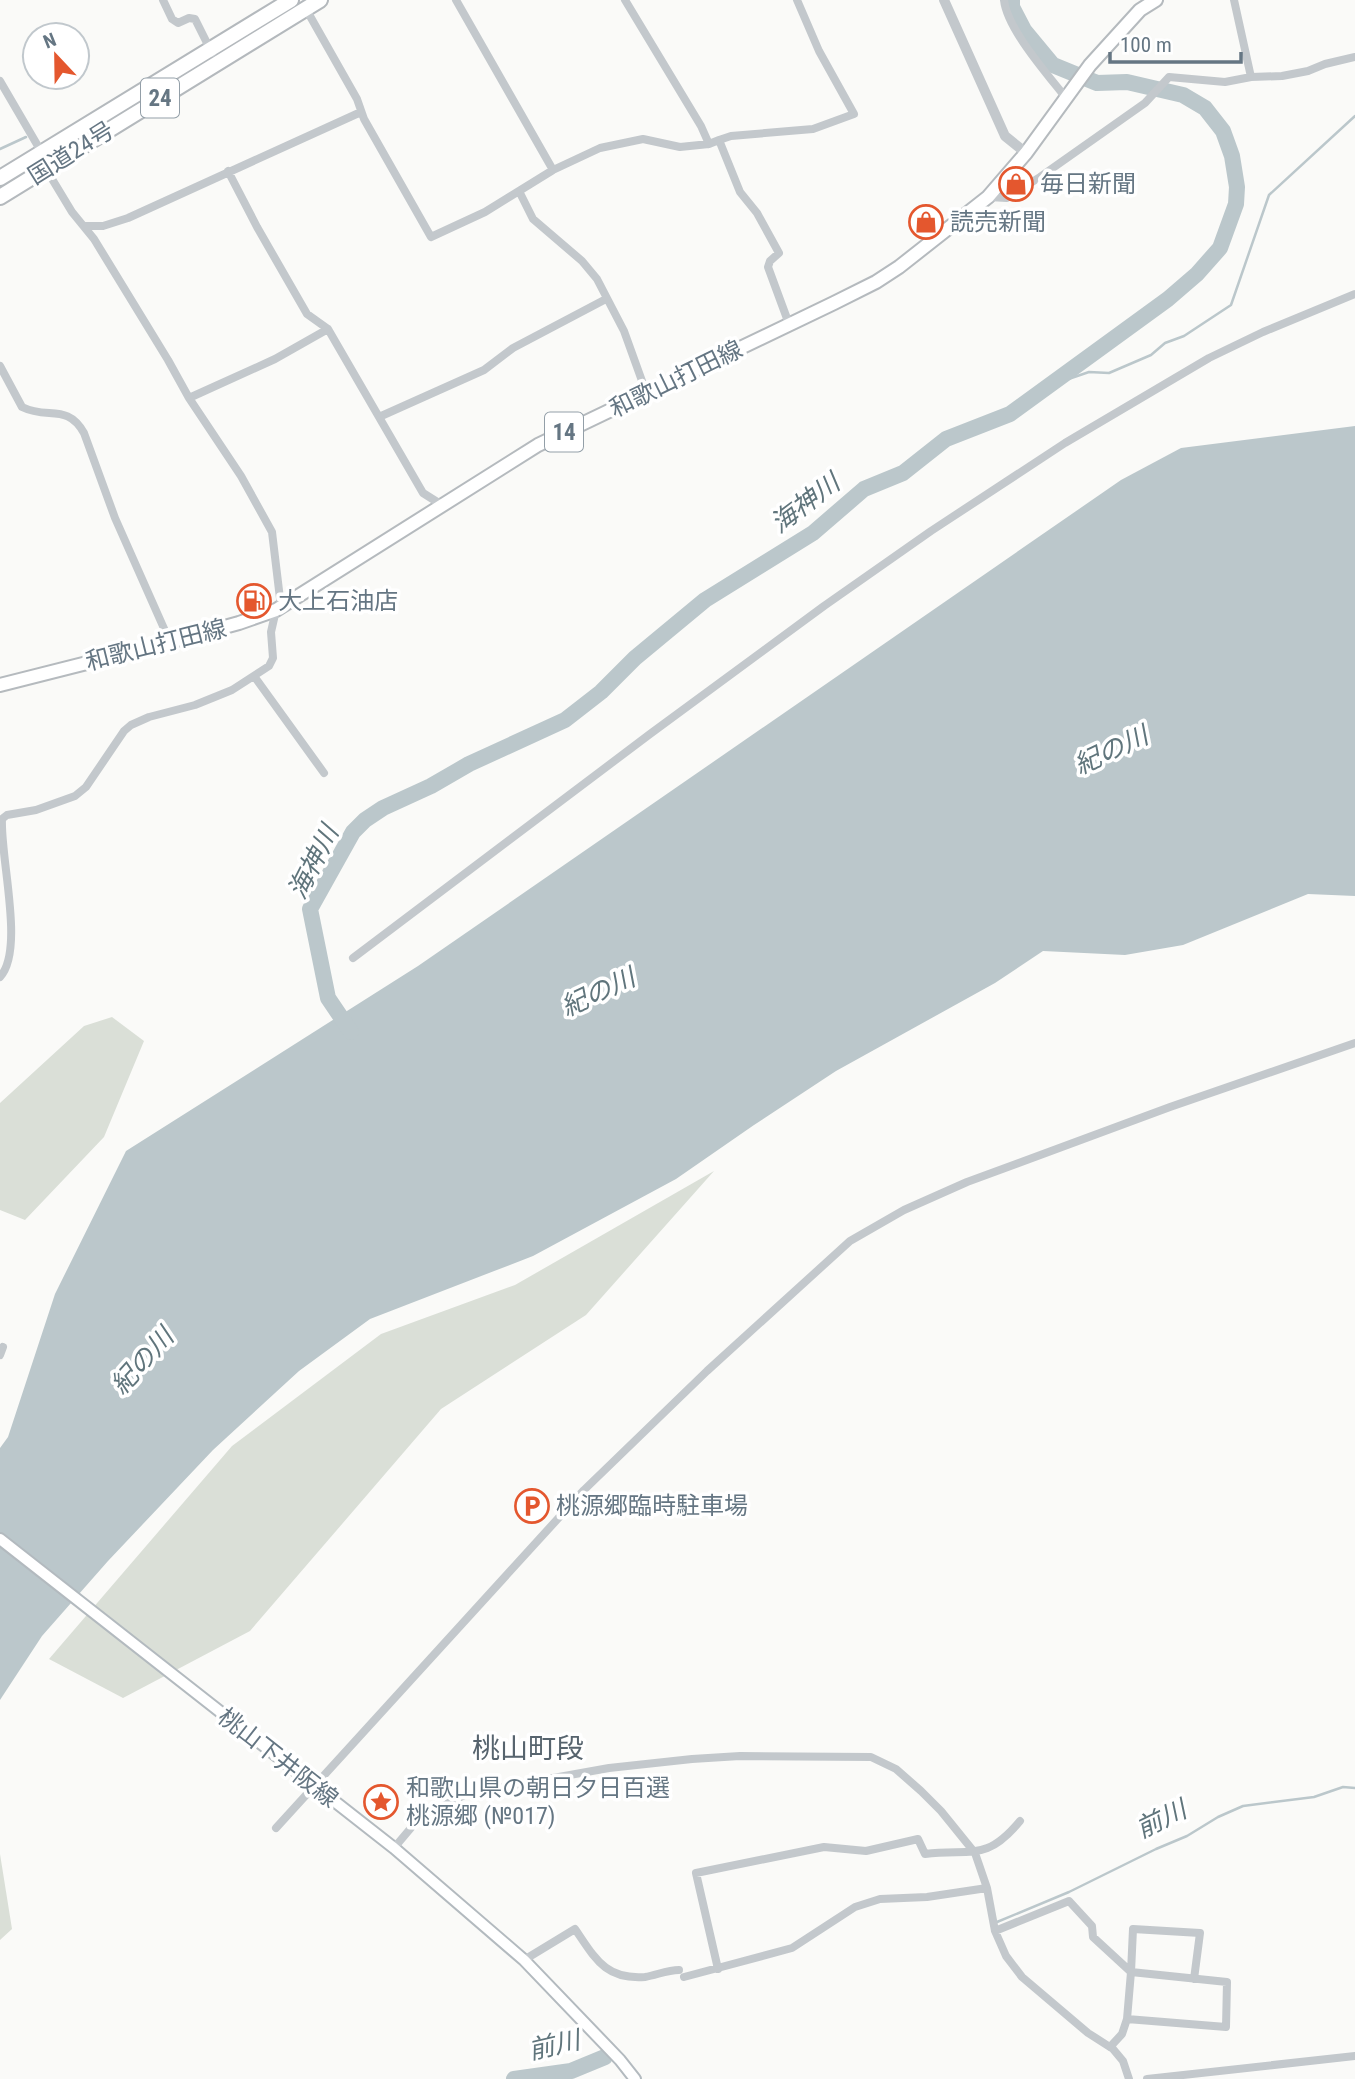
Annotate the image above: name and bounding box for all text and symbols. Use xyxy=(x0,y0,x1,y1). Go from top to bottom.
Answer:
north arrow xyxy=(21,21,91,91)
scale bar xyxy=(1110,21,1241,65)
text: N xyxy=(40,28,60,54)
text: 100 m xyxy=(1120,33,1172,57)
road number: 24 xyxy=(141,78,179,118)
street label: 国道24号 xyxy=(23,116,119,190)
shop icon: 毎日新聞 xyxy=(997,165,1035,203)
place label: 毎日新聞 xyxy=(1040,170,1136,198)
shop icon: 読売新聞 xyxy=(907,203,945,241)
place label: 読売新聞 xyxy=(950,208,1046,236)
street label: 和歌山打田線 xyxy=(605,335,747,423)
road number: 14 xyxy=(545,412,583,452)
water label: 海神川 xyxy=(765,466,848,538)
fuel station icon: 大上石油店 xyxy=(235,582,273,620)
place label: 大上石油店 xyxy=(278,587,398,615)
street label: 和歌山打田線 xyxy=(83,614,229,676)
water label: 紀の川 xyxy=(1069,719,1155,780)
water label: 海神川 xyxy=(282,818,345,904)
water label: 紀の川 xyxy=(556,961,642,1022)
water label: 紀の川 xyxy=(105,1320,181,1400)
parking icon: 桃源郷臨時駐車場 xyxy=(513,1487,551,1525)
place label: 桃源郷臨時駐車場 xyxy=(556,1492,748,1520)
street label: 桃山下井阪線 xyxy=(213,1703,343,1813)
district label: 桃山町段 xyxy=(472,1732,584,1765)
place label: 和歌山県の朝日夕日百選 桃源郷 (№017) xyxy=(406,1774,670,1830)
place icon: 和歌山県の朝日夕日百選 桃源郷 (№017) xyxy=(362,1783,400,1821)
water label: 前川 xyxy=(1131,1793,1194,1844)
water label: 前川 xyxy=(525,2024,586,2065)

